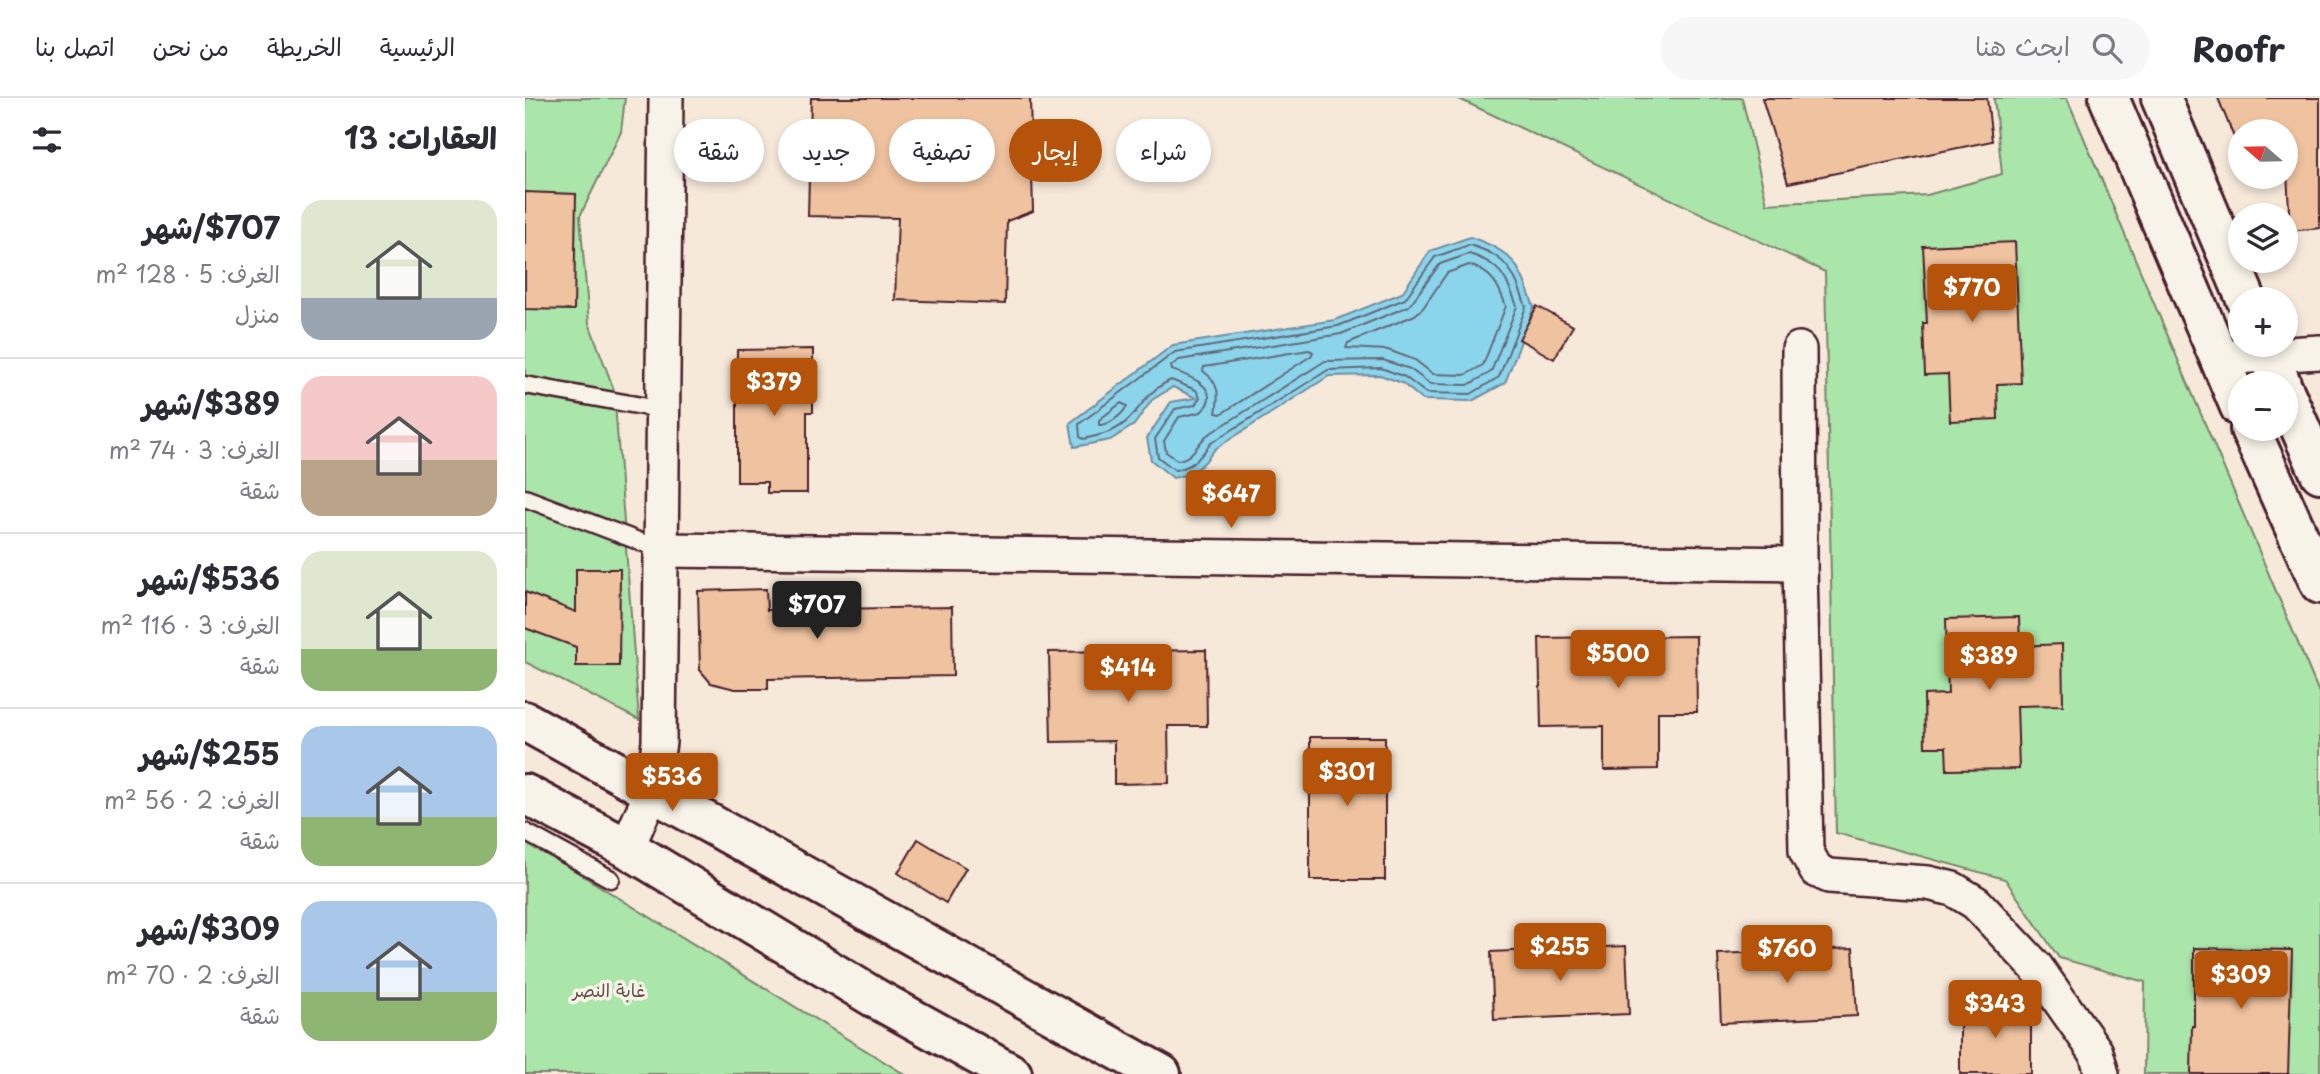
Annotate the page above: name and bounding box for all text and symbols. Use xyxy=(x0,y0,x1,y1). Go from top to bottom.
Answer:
search box xyxy=(1660,17,2150,80)
text: Roofr xyxy=(2192,23,2285,73)
text: ابحث هنا xyxy=(1975,26,2070,65)
text: اتصل بنا xyxy=(35,28,115,64)
text: من نحن xyxy=(153,28,229,64)
text: الخريطة xyxy=(267,28,342,64)
text: الرئيسية xyxy=(380,28,455,64)
icon: search xyxy=(2088,29,2126,67)
text: العقارات: 13 xyxy=(344,114,497,159)
chip: شقة xyxy=(674,119,764,182)
chip: جديد xyxy=(778,119,875,182)
chip: تصفية xyxy=(889,119,995,182)
chip: إيجار xyxy=(1009,119,1102,182)
chip: شراء xyxy=(1116,119,1211,182)
north arrow xyxy=(2228,119,2298,189)
map controls xyxy=(2228,119,2298,441)
icon: filters xyxy=(28,121,66,159)
button: layers xyxy=(2228,203,2298,273)
text: $707/شهر xyxy=(143,204,280,249)
icon: home xyxy=(357,228,441,312)
text: الغرف: 5 · 128 m² xyxy=(95,256,280,291)
pin: $770 xyxy=(1931,264,2013,324)
text: $770 xyxy=(1943,269,2001,304)
button: + xyxy=(2228,287,2298,357)
text: منزل xyxy=(235,296,280,331)
pin: $379 xyxy=(733,358,815,418)
text: $379 xyxy=(746,363,802,398)
button: − xyxy=(2228,371,2298,441)
text: $389/شهر xyxy=(142,380,280,425)
icon: home xyxy=(357,404,441,488)
text: الغرف: 3 · 74 m² xyxy=(109,432,280,467)
pin: $647 xyxy=(1190,470,1272,530)
text: شقة xyxy=(240,472,280,507)
text: $647 xyxy=(1202,475,1260,510)
text: $536/شهر xyxy=(139,555,280,600)
icon: home xyxy=(357,579,441,663)
pin: $707 xyxy=(776,582,858,641)
text: $707 xyxy=(788,586,846,621)
text: الغرف: 3 · 116 m² xyxy=(101,607,280,642)
pin: $500 xyxy=(1577,630,1659,690)
pin: $389 xyxy=(1948,632,2030,692)
text: $500 xyxy=(1586,635,1650,670)
text: $389 xyxy=(1960,637,2018,672)
pin: $414 xyxy=(1087,644,1169,704)
text: شقة xyxy=(240,647,280,682)
text: $414 xyxy=(1100,649,1156,684)
text: $255/شهر xyxy=(140,730,280,775)
pin: $301 xyxy=(1306,748,1388,808)
text: $301 xyxy=(1319,753,1375,788)
icon: home xyxy=(357,754,441,838)
pin: $536 xyxy=(631,754,713,813)
text: $536 xyxy=(642,758,702,793)
text: الغرف: 2 · 56 m² xyxy=(104,782,280,817)
text: شقة xyxy=(240,822,280,857)
text: $309/شهر xyxy=(139,905,280,950)
pin: $255 xyxy=(1519,924,1601,983)
pin: $760 xyxy=(1746,926,1828,985)
text: $255 xyxy=(1530,928,1590,963)
icon: home xyxy=(357,929,441,1013)
text: $760 xyxy=(1757,930,1817,965)
pin: $309 xyxy=(2200,951,2282,1011)
text: $309 xyxy=(2211,956,2271,991)
text: الغرف: 2 · 70 m² xyxy=(106,957,280,992)
park label: غابة النصر xyxy=(571,976,645,1003)
pin: $343 xyxy=(1954,981,2036,1040)
text: $343 xyxy=(1965,985,2025,1020)
text: شقة xyxy=(240,997,280,1032)

